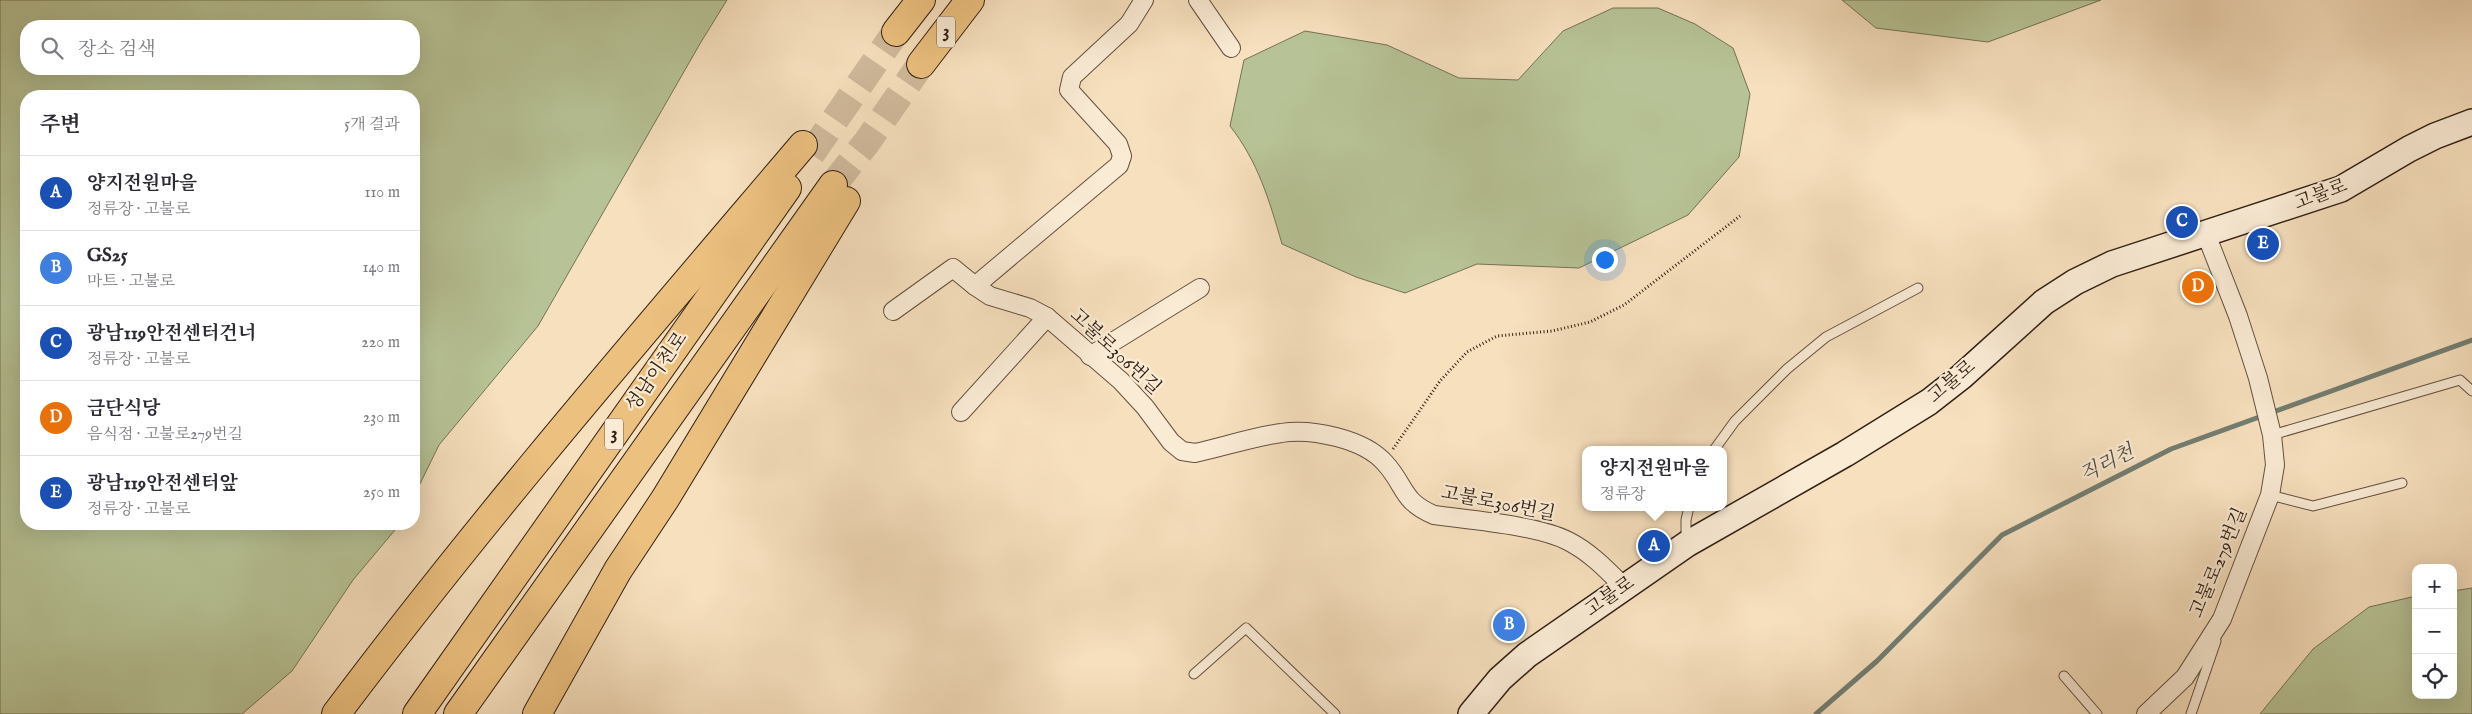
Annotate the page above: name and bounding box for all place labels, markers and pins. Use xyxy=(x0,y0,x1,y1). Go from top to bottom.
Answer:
pin: C xyxy=(2166,203,2198,241)
pin: E xyxy=(2247,225,2279,263)
pin: D xyxy=(2182,268,2214,306)
pin: A xyxy=(1638,527,1670,565)
pin: B xyxy=(1493,606,1525,644)

